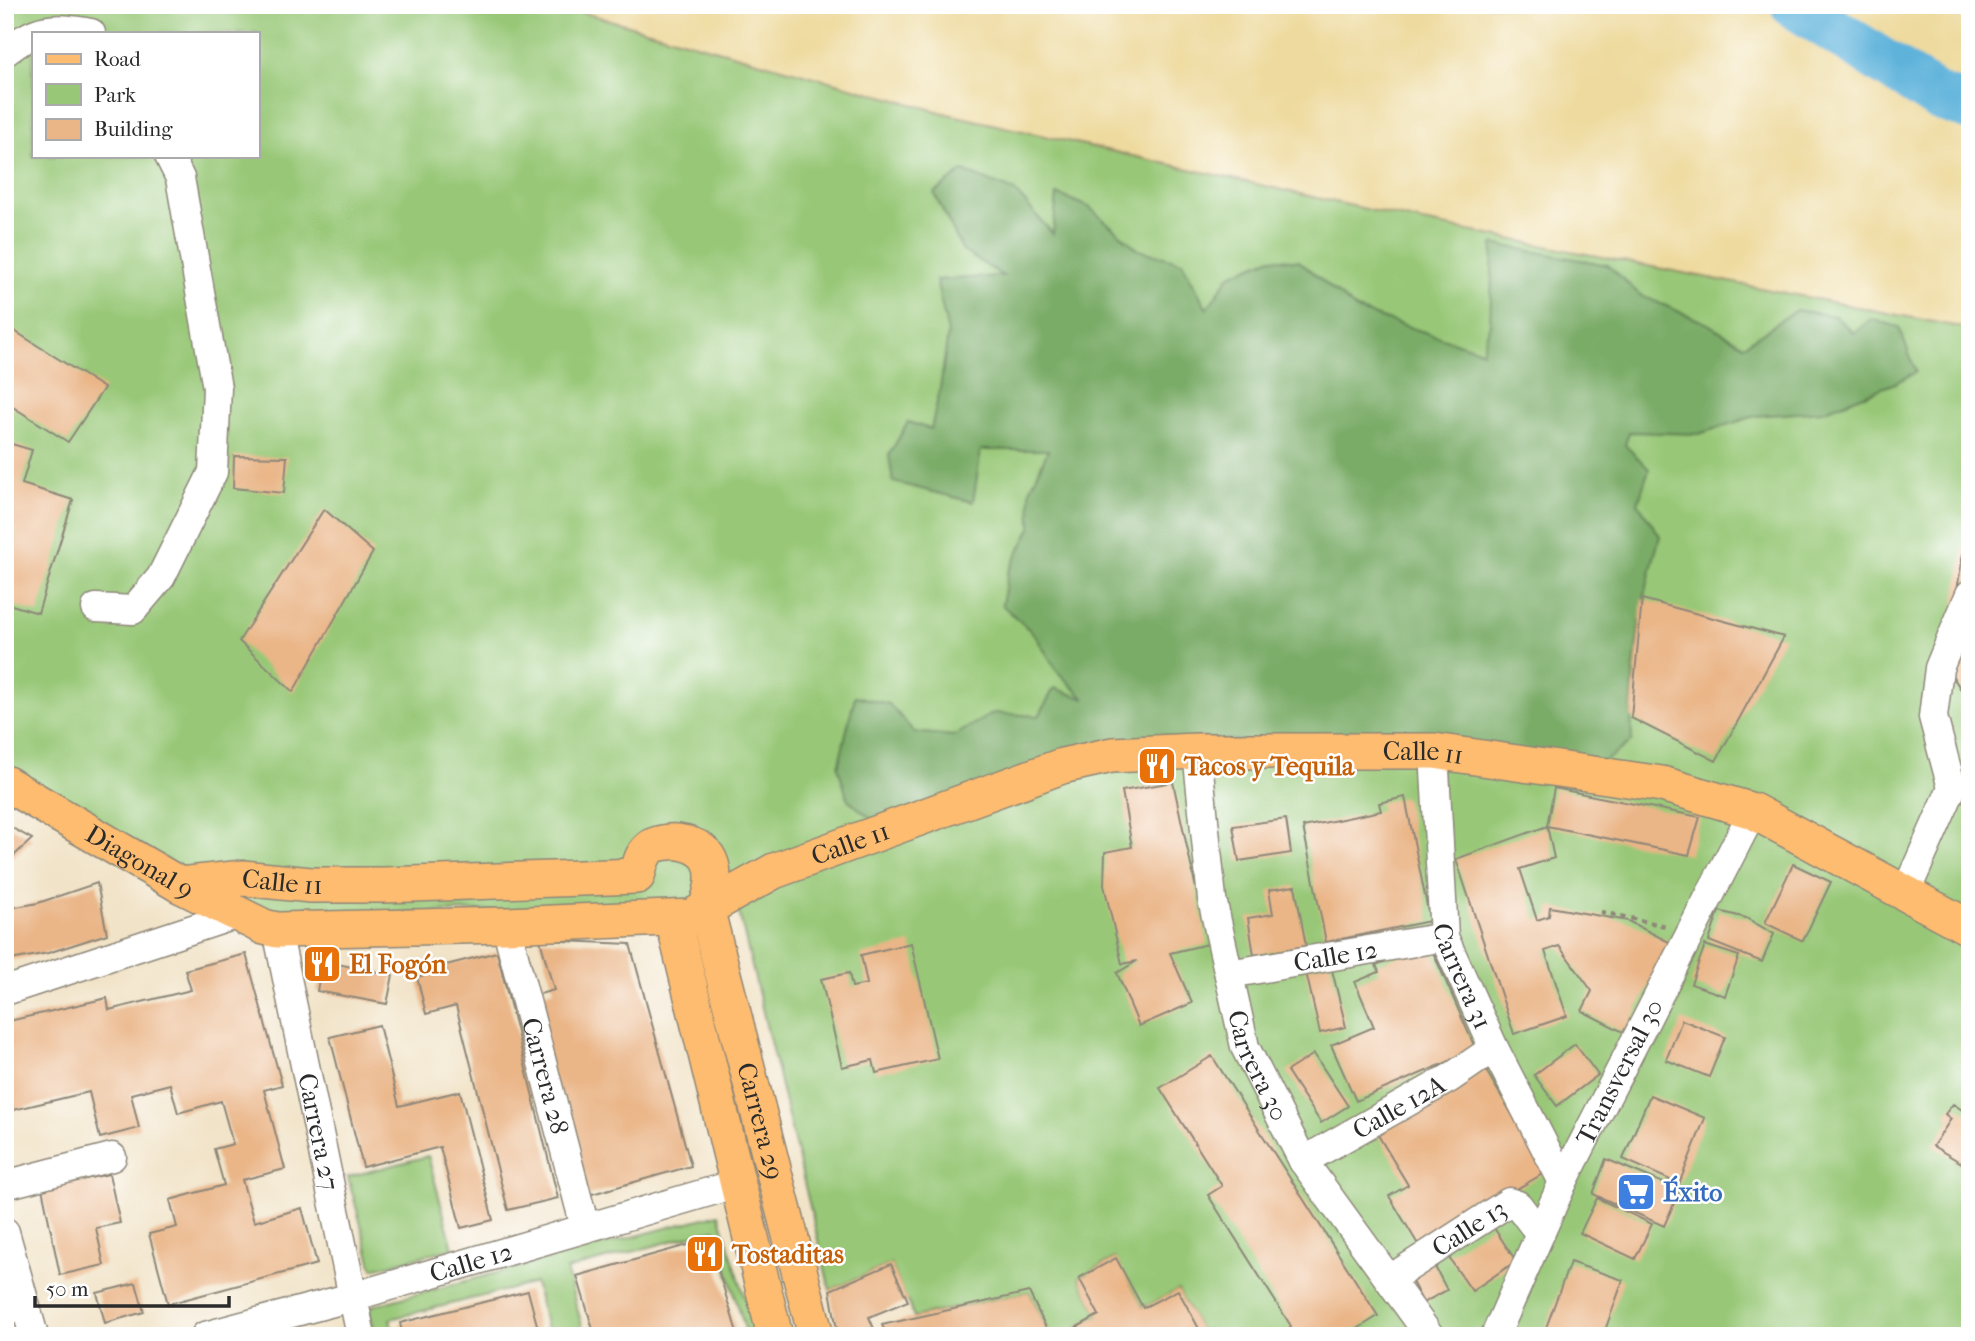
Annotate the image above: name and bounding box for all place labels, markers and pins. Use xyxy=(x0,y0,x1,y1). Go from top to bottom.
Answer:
restaurant icon: Tacos y Tequila xyxy=(1136,745,1178,787)
place label: Tacos y Tequila xyxy=(1183,751,1355,782)
restaurant icon: El Fogón xyxy=(301,943,343,985)
place label: El Fogón xyxy=(349,949,447,980)
supermarket icon: Éxito xyxy=(1615,1171,1657,1213)
place label: Éxito xyxy=(1663,1175,1722,1208)
restaurant icon: Tostaditas xyxy=(684,1233,726,1275)
place label: Tostaditas xyxy=(731,1239,844,1270)

